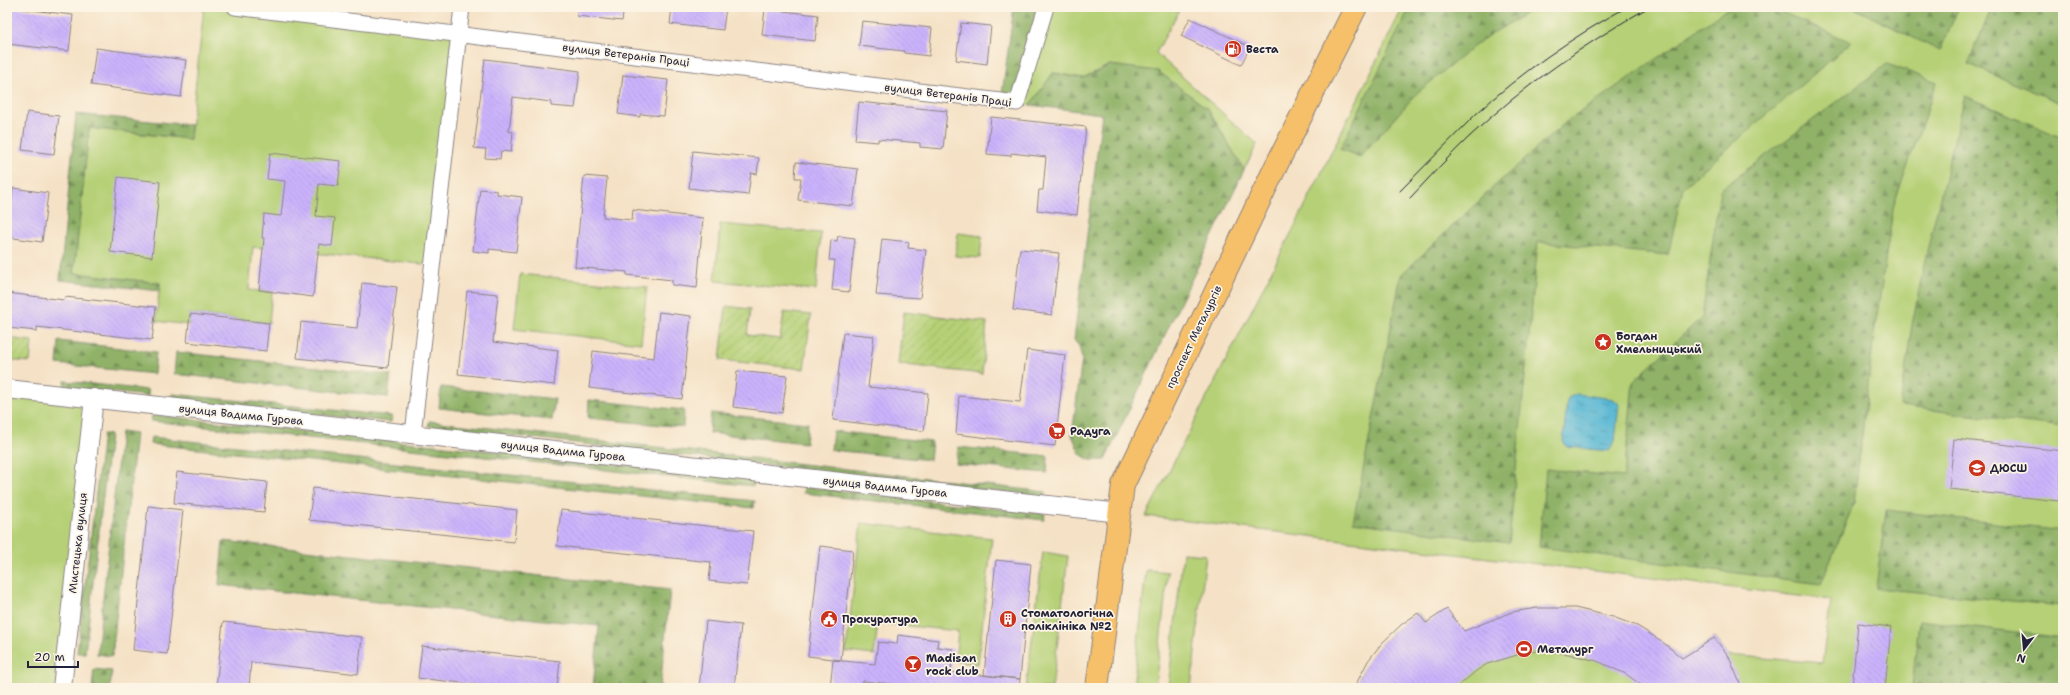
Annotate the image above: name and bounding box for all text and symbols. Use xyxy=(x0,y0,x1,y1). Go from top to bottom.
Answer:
fuel station icon: Веста xyxy=(1223,39,1243,59)
street label: вулиця Ветеранів Праці xyxy=(562,40,690,70)
place label: Веста xyxy=(1246,42,1279,57)
street label: вулиця Ветеранів Праці xyxy=(884,80,1012,110)
street label: проспект Металургів xyxy=(1163,283,1226,391)
place label: Богдан Хмельницький xyxy=(1616,329,1702,357)
place icon: Богдан Хмельницький xyxy=(1593,332,1613,352)
street label: вулиця Вадима Гурова xyxy=(178,401,304,429)
supermarket icon: Радуга xyxy=(1047,421,1067,441)
place label: Радуга xyxy=(1070,424,1111,439)
street label: вулиця Вадима Гурова xyxy=(500,437,626,465)
school or university icon: ДЮСШ xyxy=(1967,458,1987,478)
place label: ДЮСШ xyxy=(1990,461,2027,476)
street label: вулиця Вадима Гурова xyxy=(822,473,948,501)
street label: Мистецька вулиця xyxy=(65,492,91,594)
place label: Стоматологічна поліклініка №2 xyxy=(1021,606,1114,634)
public building icon: Прокуратура xyxy=(819,609,839,629)
building icon: Стоматологічна поліклініка №2 xyxy=(998,609,1018,629)
place label: Прокуратура xyxy=(842,612,919,627)
north arrow xyxy=(2004,629,2044,669)
sports icon: Металург xyxy=(1514,639,1534,659)
place label: Металург xyxy=(1537,642,1594,657)
scale bar xyxy=(28,643,78,669)
text: 20 m xyxy=(34,649,65,665)
text: N xyxy=(2015,650,2028,667)
place label: Madisan rock club xyxy=(926,651,979,679)
bar icon: Madisan rock club xyxy=(903,654,923,674)

